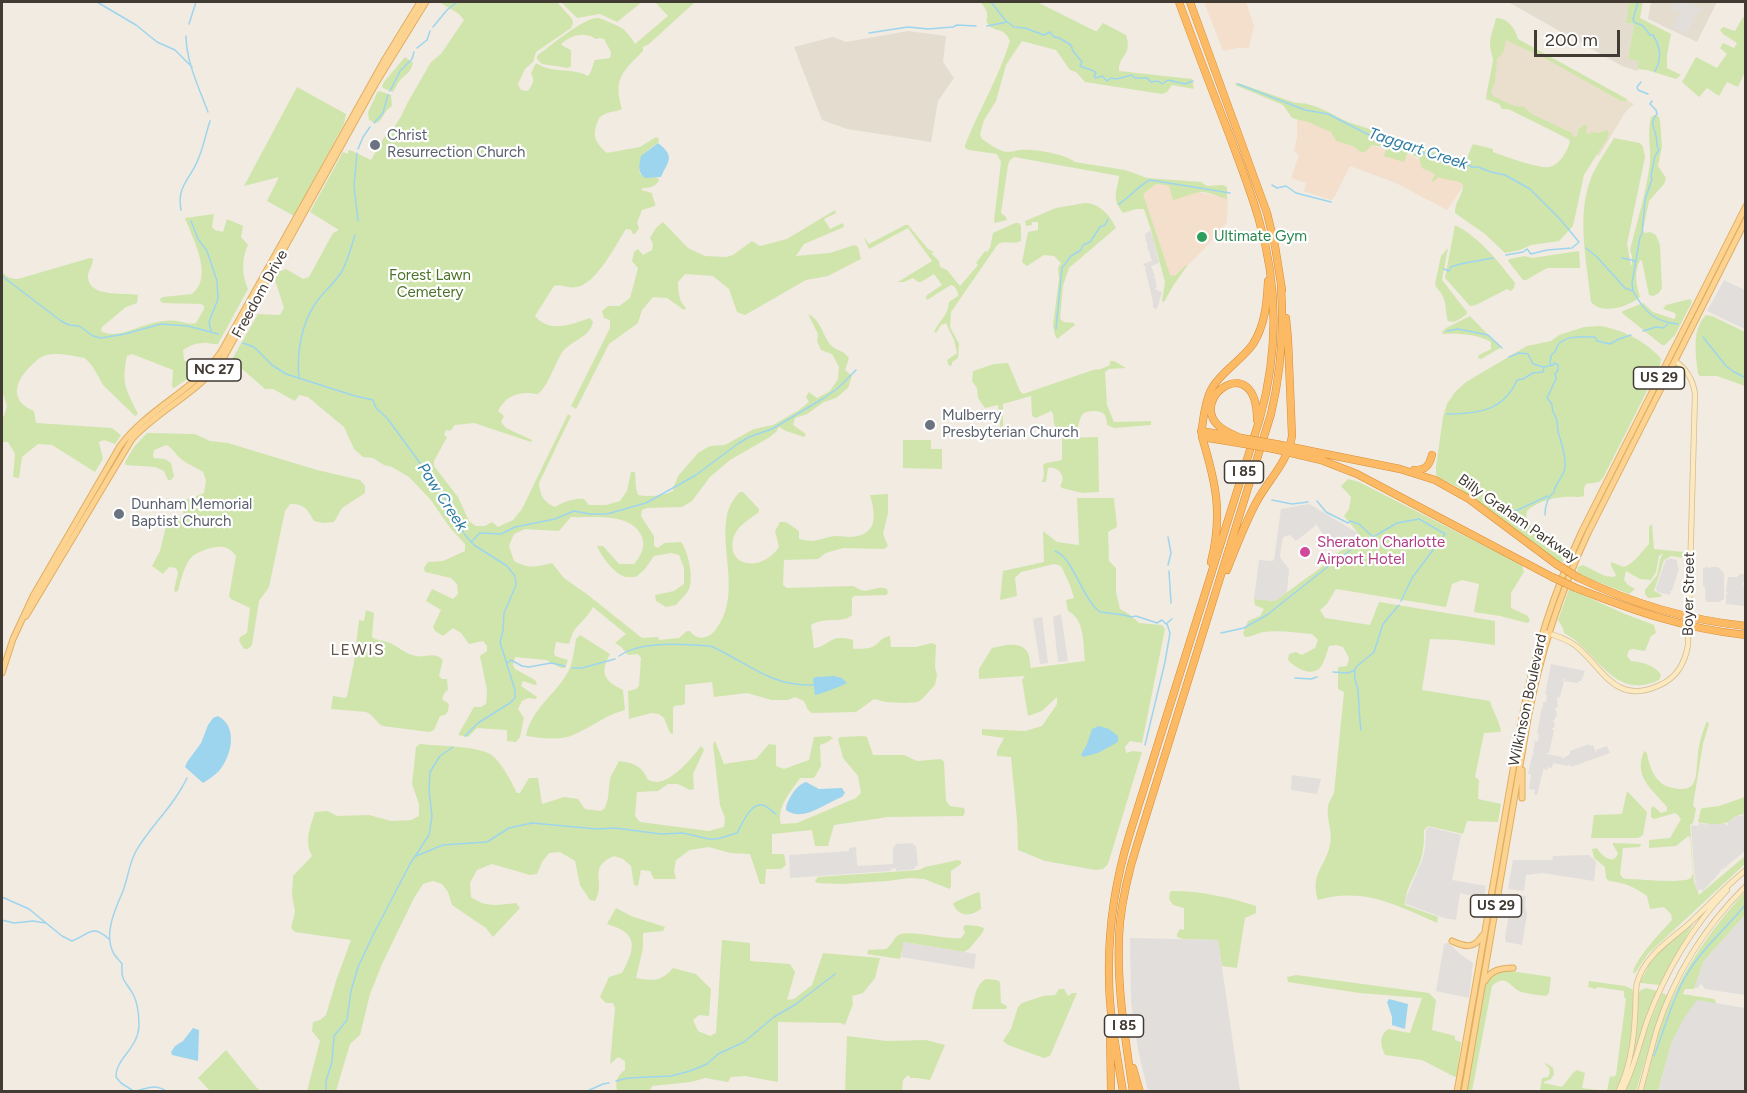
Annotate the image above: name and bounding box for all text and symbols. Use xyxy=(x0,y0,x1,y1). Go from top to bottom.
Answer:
scale bar xyxy=(1537,18,1622,56)
text: 200 m xyxy=(1545,29,1598,51)
water label: Taggart Creek xyxy=(1366,124,1470,174)
place label: Christ Resurrection Church xyxy=(387,127,525,162)
marker: Christ Resurrection Church xyxy=(368,138,382,152)
place label: Ultimate Gym xyxy=(1214,228,1307,246)
marker: Ultimate Gym xyxy=(1195,230,1209,244)
street label: Freedom Drive xyxy=(228,247,292,341)
park label: Forest Lawn Cemetery xyxy=(389,267,471,302)
road number: NC 27 xyxy=(187,359,241,381)
road number: US 29 xyxy=(1634,367,1684,389)
place label: Mulberry Presbyterian Church xyxy=(942,407,1079,442)
marker: Mulberry Presbyterian Church xyxy=(923,418,937,432)
water label: Paw Creek xyxy=(413,459,471,535)
road number: I 85 xyxy=(1224,461,1264,483)
street label: Billy Graham Parkway xyxy=(1454,471,1582,567)
place label: Dunham Memorial Baptist Church xyxy=(131,496,252,531)
marker: Dunham Memorial Baptist Church xyxy=(112,507,126,521)
place label: Sheraton Charlotte Airport Hotel xyxy=(1317,534,1445,569)
marker: Sheraton Charlotte Airport Hotel xyxy=(1298,545,1312,559)
street label: Boyer Street xyxy=(1679,552,1699,636)
street label: Wilkinson Boulevard xyxy=(1505,632,1551,768)
district label: LEWIS xyxy=(331,640,385,660)
road number: US 29 xyxy=(1470,895,1522,917)
road number: I 85 xyxy=(1104,1015,1144,1037)

